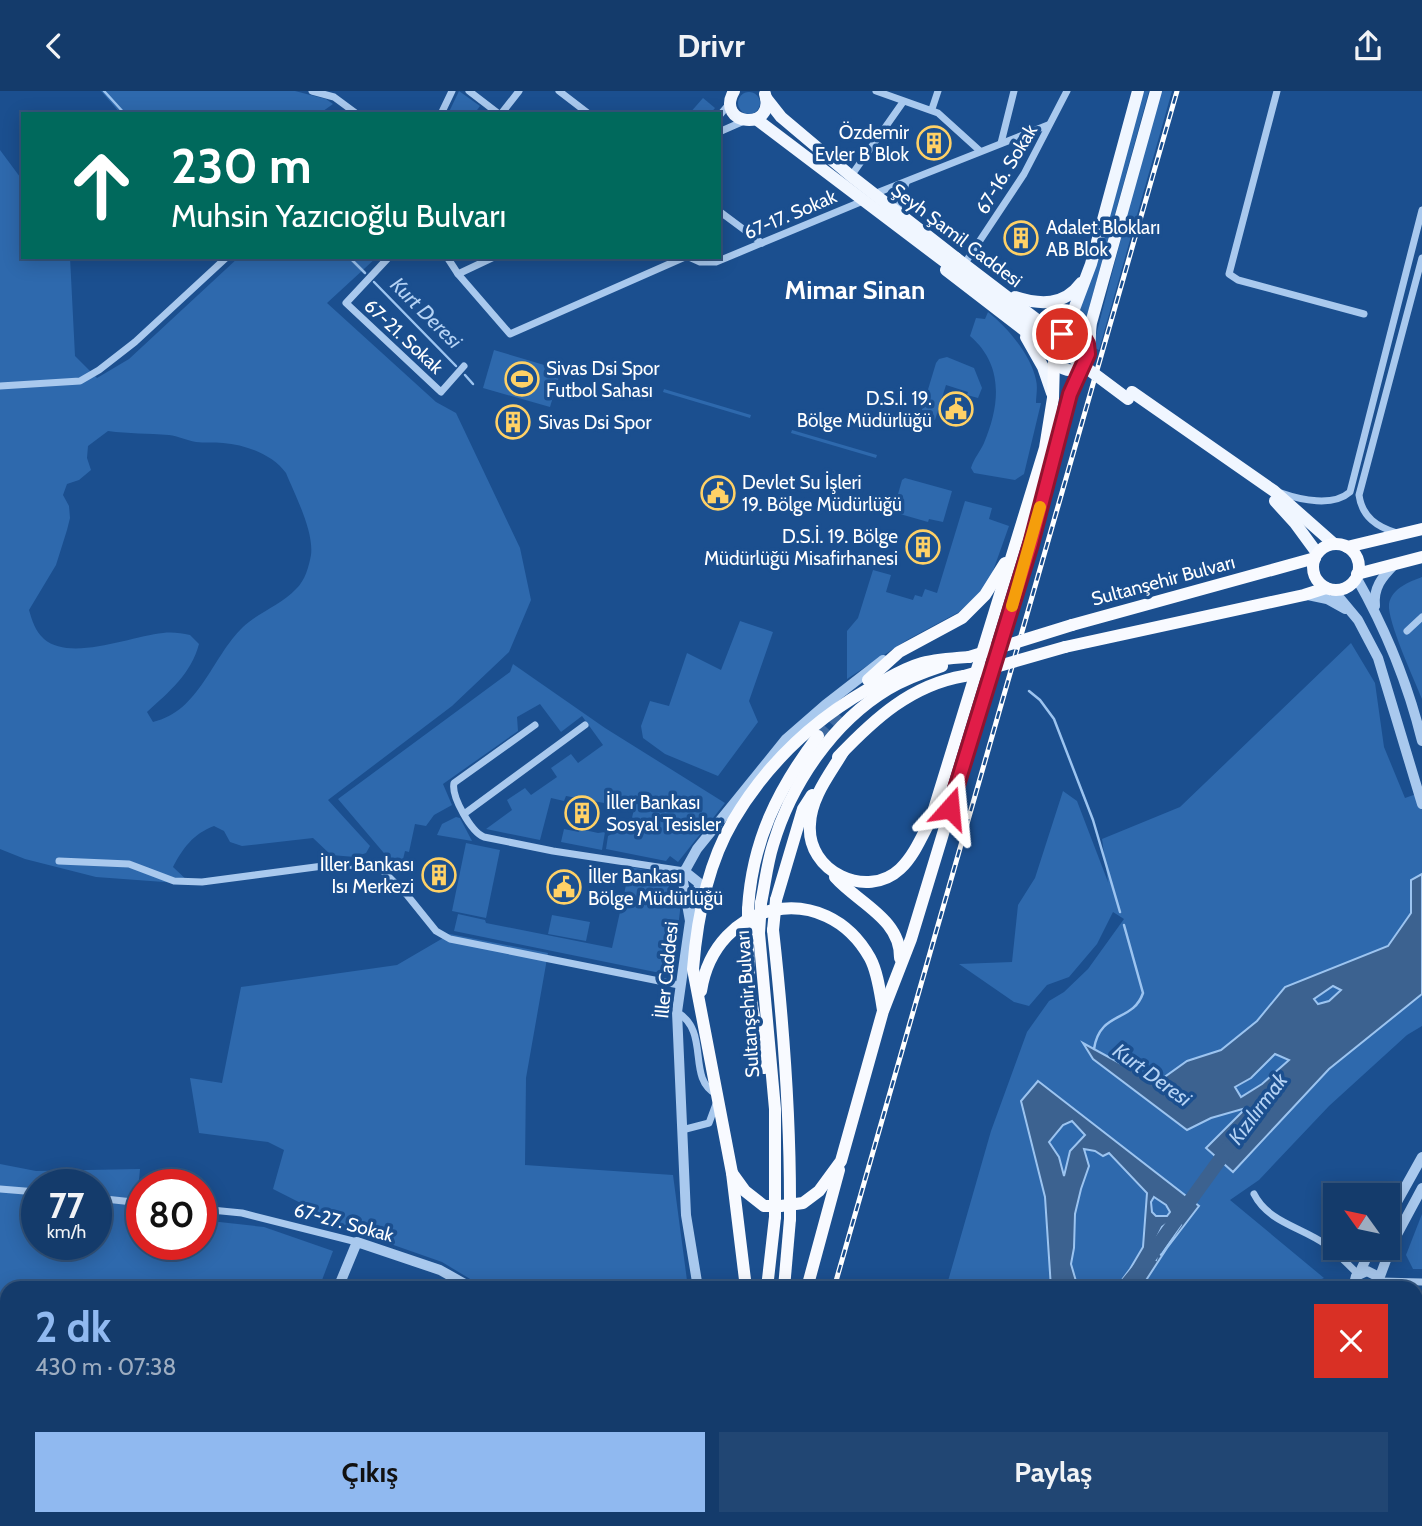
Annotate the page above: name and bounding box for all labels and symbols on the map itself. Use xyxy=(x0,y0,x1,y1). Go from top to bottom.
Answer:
street label: 67-16. Sokak xyxy=(971,120,1042,218)
place label: Özdemir Evler B Blok xyxy=(815,121,909,166)
building icon: Özdemir Evler B Blok xyxy=(915,124,953,162)
street label: Şeyh Şamil Caddesi xyxy=(887,179,1027,292)
street label: 67-17. Sokak xyxy=(740,184,840,244)
place label: Adalet Blokları AB Blok xyxy=(1046,216,1160,261)
building icon: Adalet Blokları AB Blok xyxy=(1002,219,1040,257)
water label: Kurt Deresi xyxy=(385,272,468,354)
district label: Mimar Sinan xyxy=(785,274,925,306)
street label: 67-21. Sokak xyxy=(359,294,448,379)
pin xyxy=(1032,304,1092,364)
place label: Sivas Dsi Spor Futbol Sahası xyxy=(546,357,660,402)
sports icon: Sivas Dsi Spor Futbol Sahası xyxy=(503,360,541,398)
place label: D.S.İ. 19. Bölge Müdürlüğü xyxy=(797,387,932,432)
public building icon: D.S.İ. 19. Bölge Müdürlüğü xyxy=(937,390,975,428)
building icon: Sivas Dsi Spor xyxy=(494,403,532,441)
place label: Sivas Dsi Spor xyxy=(538,411,652,434)
place label: Devlet Su İşleri 19. Bölge Müdürlüğü xyxy=(742,471,902,516)
public building icon: Devlet Su İşleri 19. Bölge Müdürlüğü xyxy=(699,474,737,512)
place label: D.S.İ. 19. Bölge Müdürlüğü Misafirhanesi xyxy=(704,525,898,570)
building icon: D.S.İ. 19. Bölge Müdürlüğü Misafirhanesi xyxy=(904,528,942,566)
street label: Sultanşehir Bulvarı xyxy=(1089,550,1237,611)
position arrow xyxy=(913,771,987,845)
place label: İller Bankası Sosyal Tesisler xyxy=(606,791,721,836)
building icon: İller Bankası Sosyal Tesisler xyxy=(563,794,601,832)
place label: İller Bankası Isı Merkezi xyxy=(320,853,414,898)
building icon: İller Bankası Isı Merkezi xyxy=(420,856,458,894)
place label: İller Bankası Bölge Müdürlüğü xyxy=(588,865,723,910)
public building icon: İller Bankası Bölge Müdürlüğü xyxy=(545,868,583,906)
street label: İller Caddesi xyxy=(650,920,683,1020)
street label: Sultanşehir Bulvarı xyxy=(731,930,764,1078)
water label: Kurt Deresi xyxy=(1108,1038,1197,1112)
water label: Kızılırmak xyxy=(1223,1067,1293,1149)
speed limit sign: 80 xyxy=(126,1169,217,1260)
north arrow xyxy=(1323,1183,1400,1260)
street label: 67-27. Sokak xyxy=(292,1198,397,1247)

